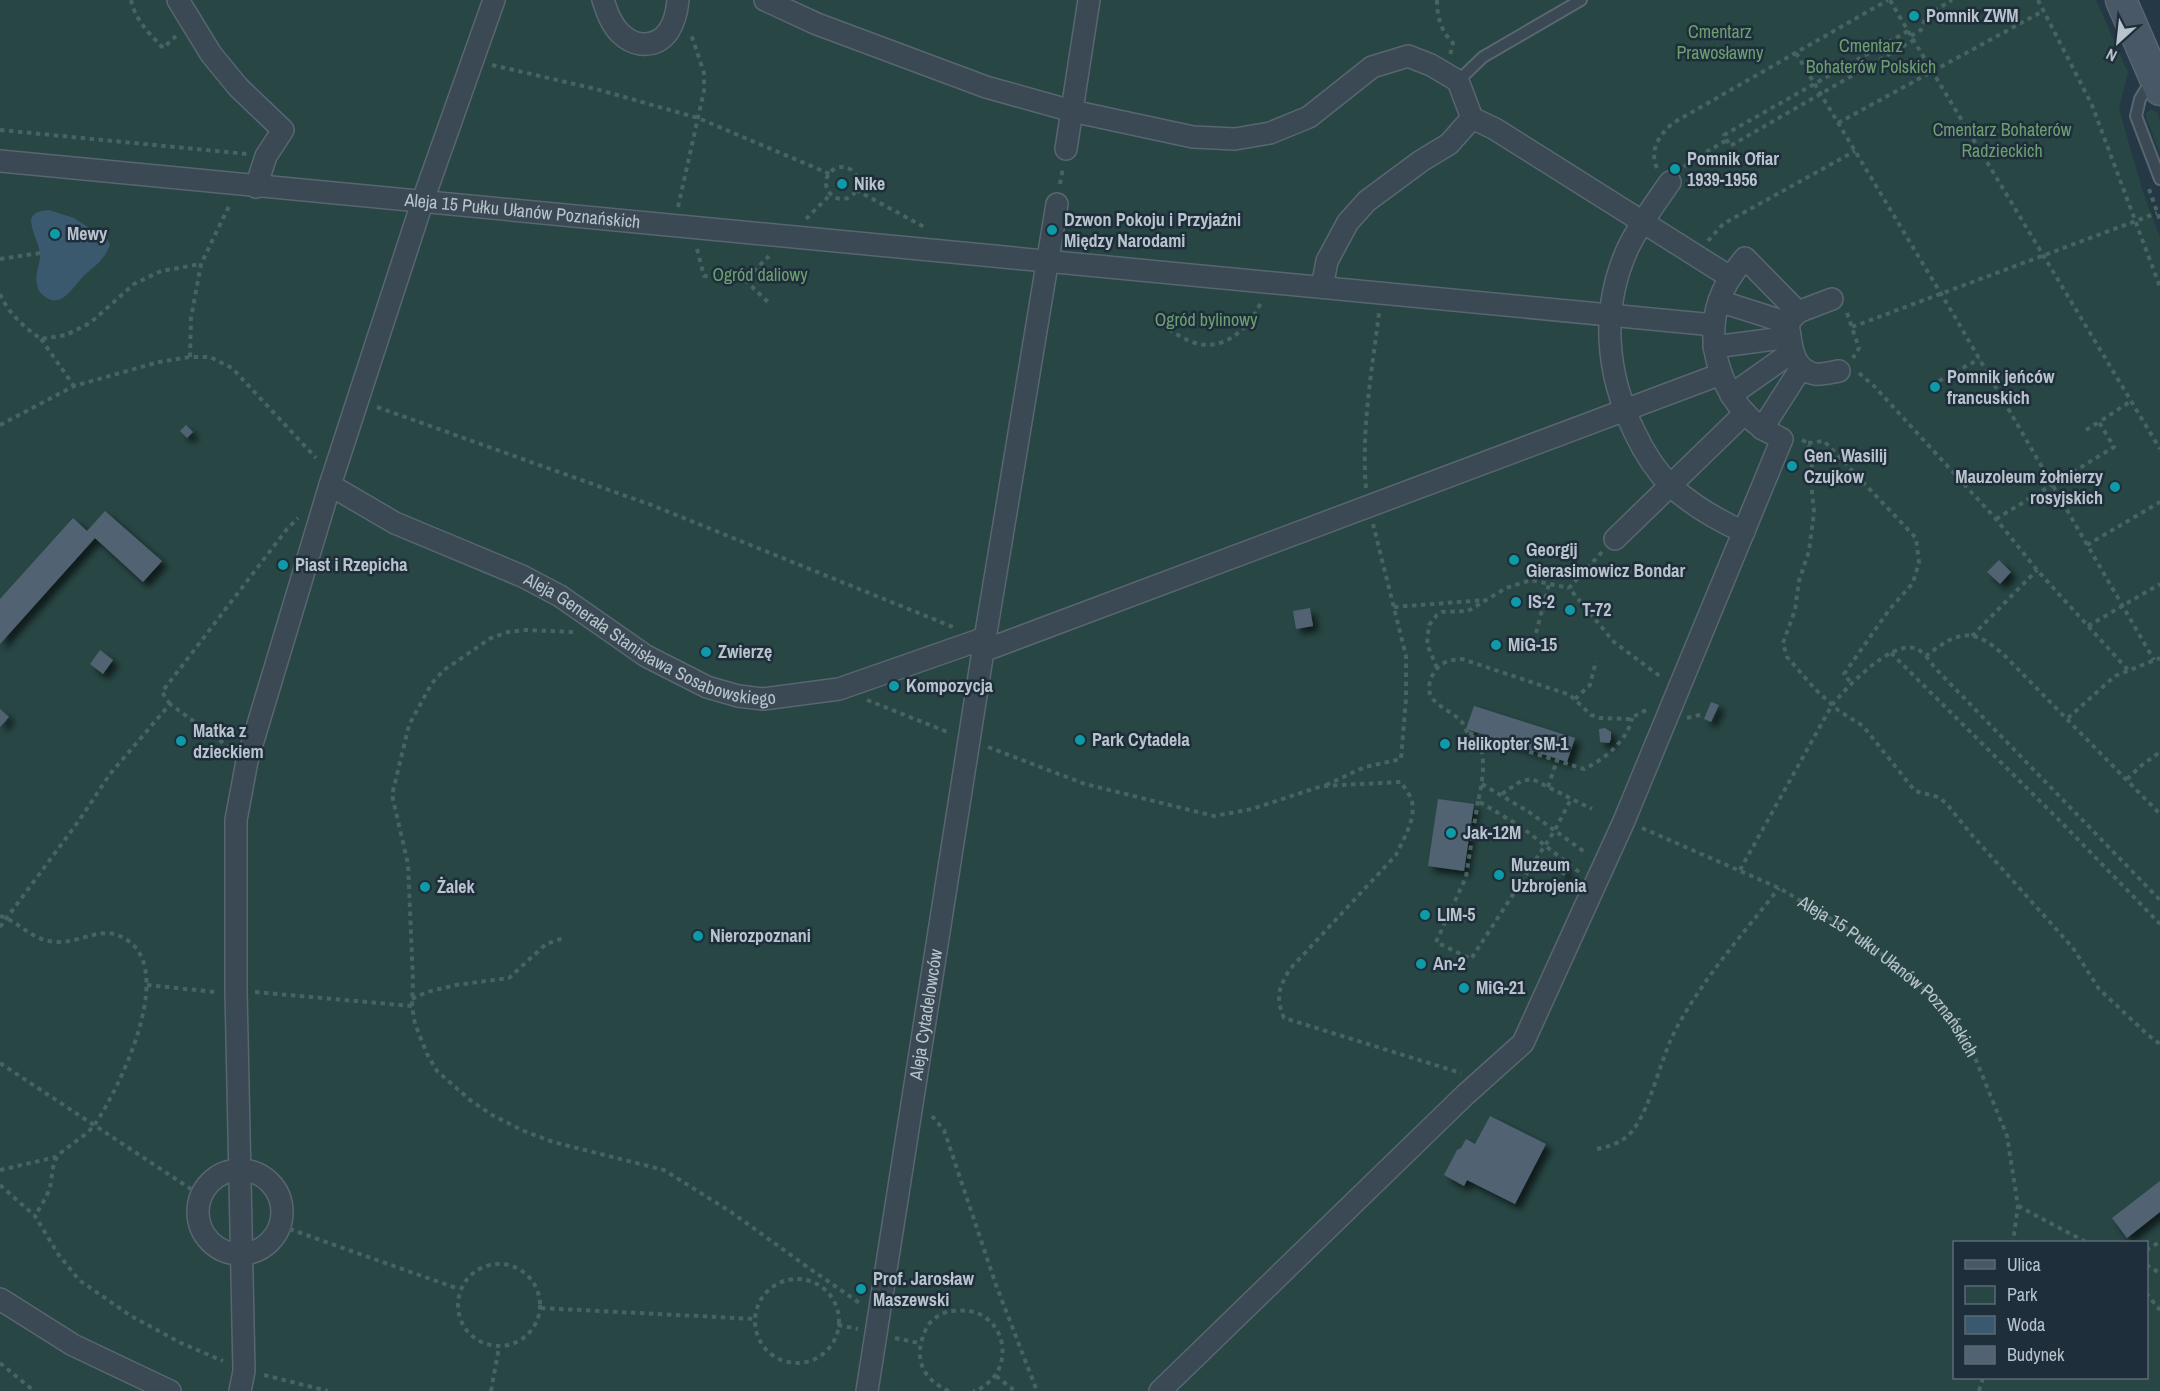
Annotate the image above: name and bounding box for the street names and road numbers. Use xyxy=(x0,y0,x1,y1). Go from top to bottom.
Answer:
street label: Aleja 15 Pułku Ułanów Poznańskich xyxy=(403,187,642,234)
street label: Aleja Generała Stanisława Sosabowskiego xyxy=(519,566,777,711)
street label: Aleja 15 Pułku Ułanów Poznańskich xyxy=(1793,889,1985,1061)
street label: Aleja Cytadelowców xyxy=(903,947,948,1083)

